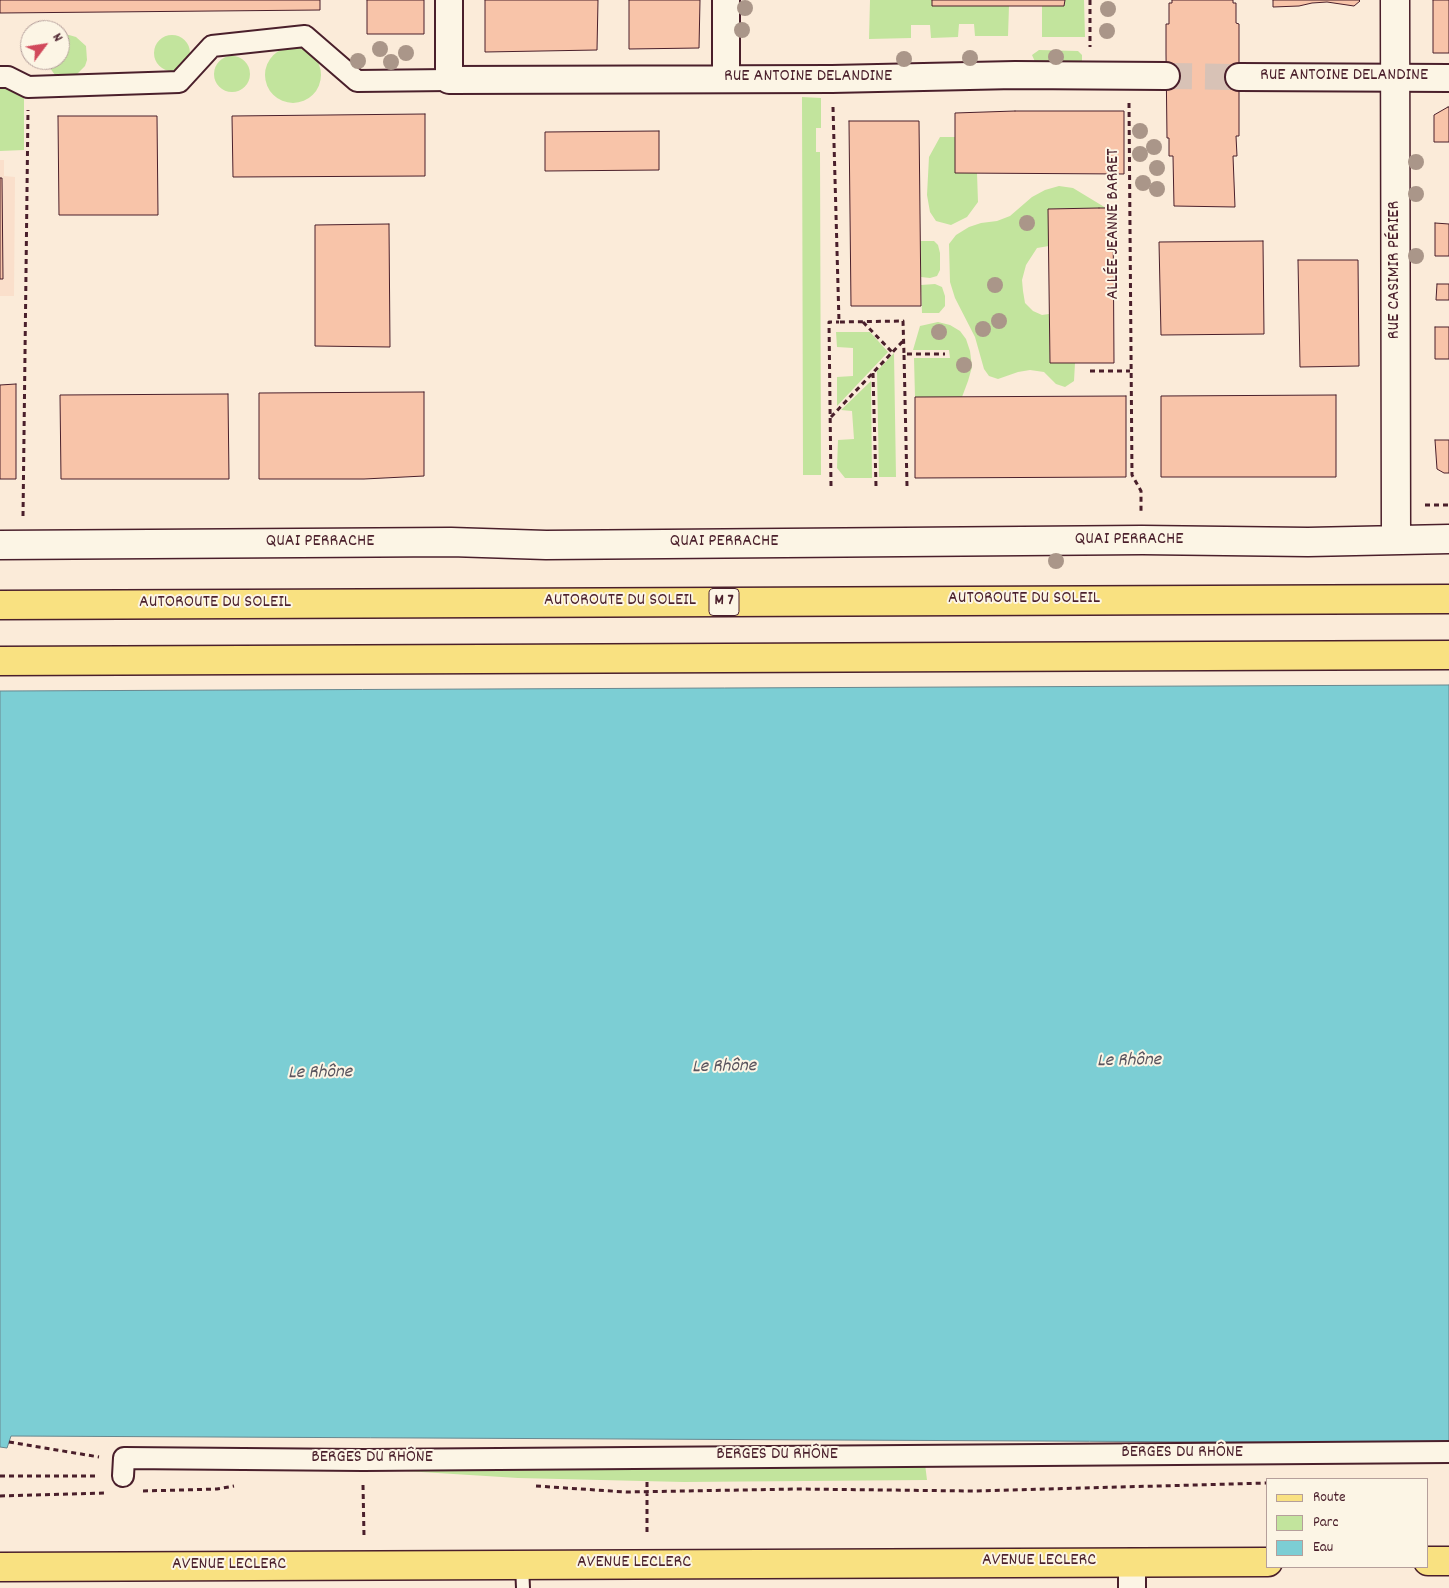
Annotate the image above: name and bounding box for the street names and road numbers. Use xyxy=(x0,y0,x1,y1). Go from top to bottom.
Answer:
street label: RUE ANTOINE DELANDINE xyxy=(1260,66,1428,88)
street label: RUE ANTOINE DELANDINE xyxy=(724,67,892,89)
street label: ALLÉE JEANNE BARRET xyxy=(1104,149,1126,299)
street label: RUE CASIMIR PÉRIER xyxy=(1385,201,1407,339)
street label: QUAI PERRACHE xyxy=(1075,530,1183,552)
street label: QUAI PERRACHE xyxy=(266,532,374,554)
street label: QUAI PERRACHE xyxy=(670,532,778,554)
road number: M 7 xyxy=(709,588,739,616)
street label: AUTOROUTE DU SOLEIL xyxy=(948,589,1100,611)
street label: AUTOROUTE DU SOLEIL xyxy=(544,591,696,613)
street label: AUTOROUTE DU SOLEIL xyxy=(139,593,291,615)
street label: BERGES DU RHÔNE xyxy=(1121,1443,1243,1465)
street label: BERGES DU RHÔNE xyxy=(716,1445,838,1467)
street label: BERGES DU RHÔNE xyxy=(311,1448,433,1470)
street label: AVENUE LECLERC xyxy=(982,1551,1096,1573)
street label: AVENUE LECLERC xyxy=(577,1553,691,1575)
street label: AVENUE LECLERC xyxy=(172,1555,286,1577)

